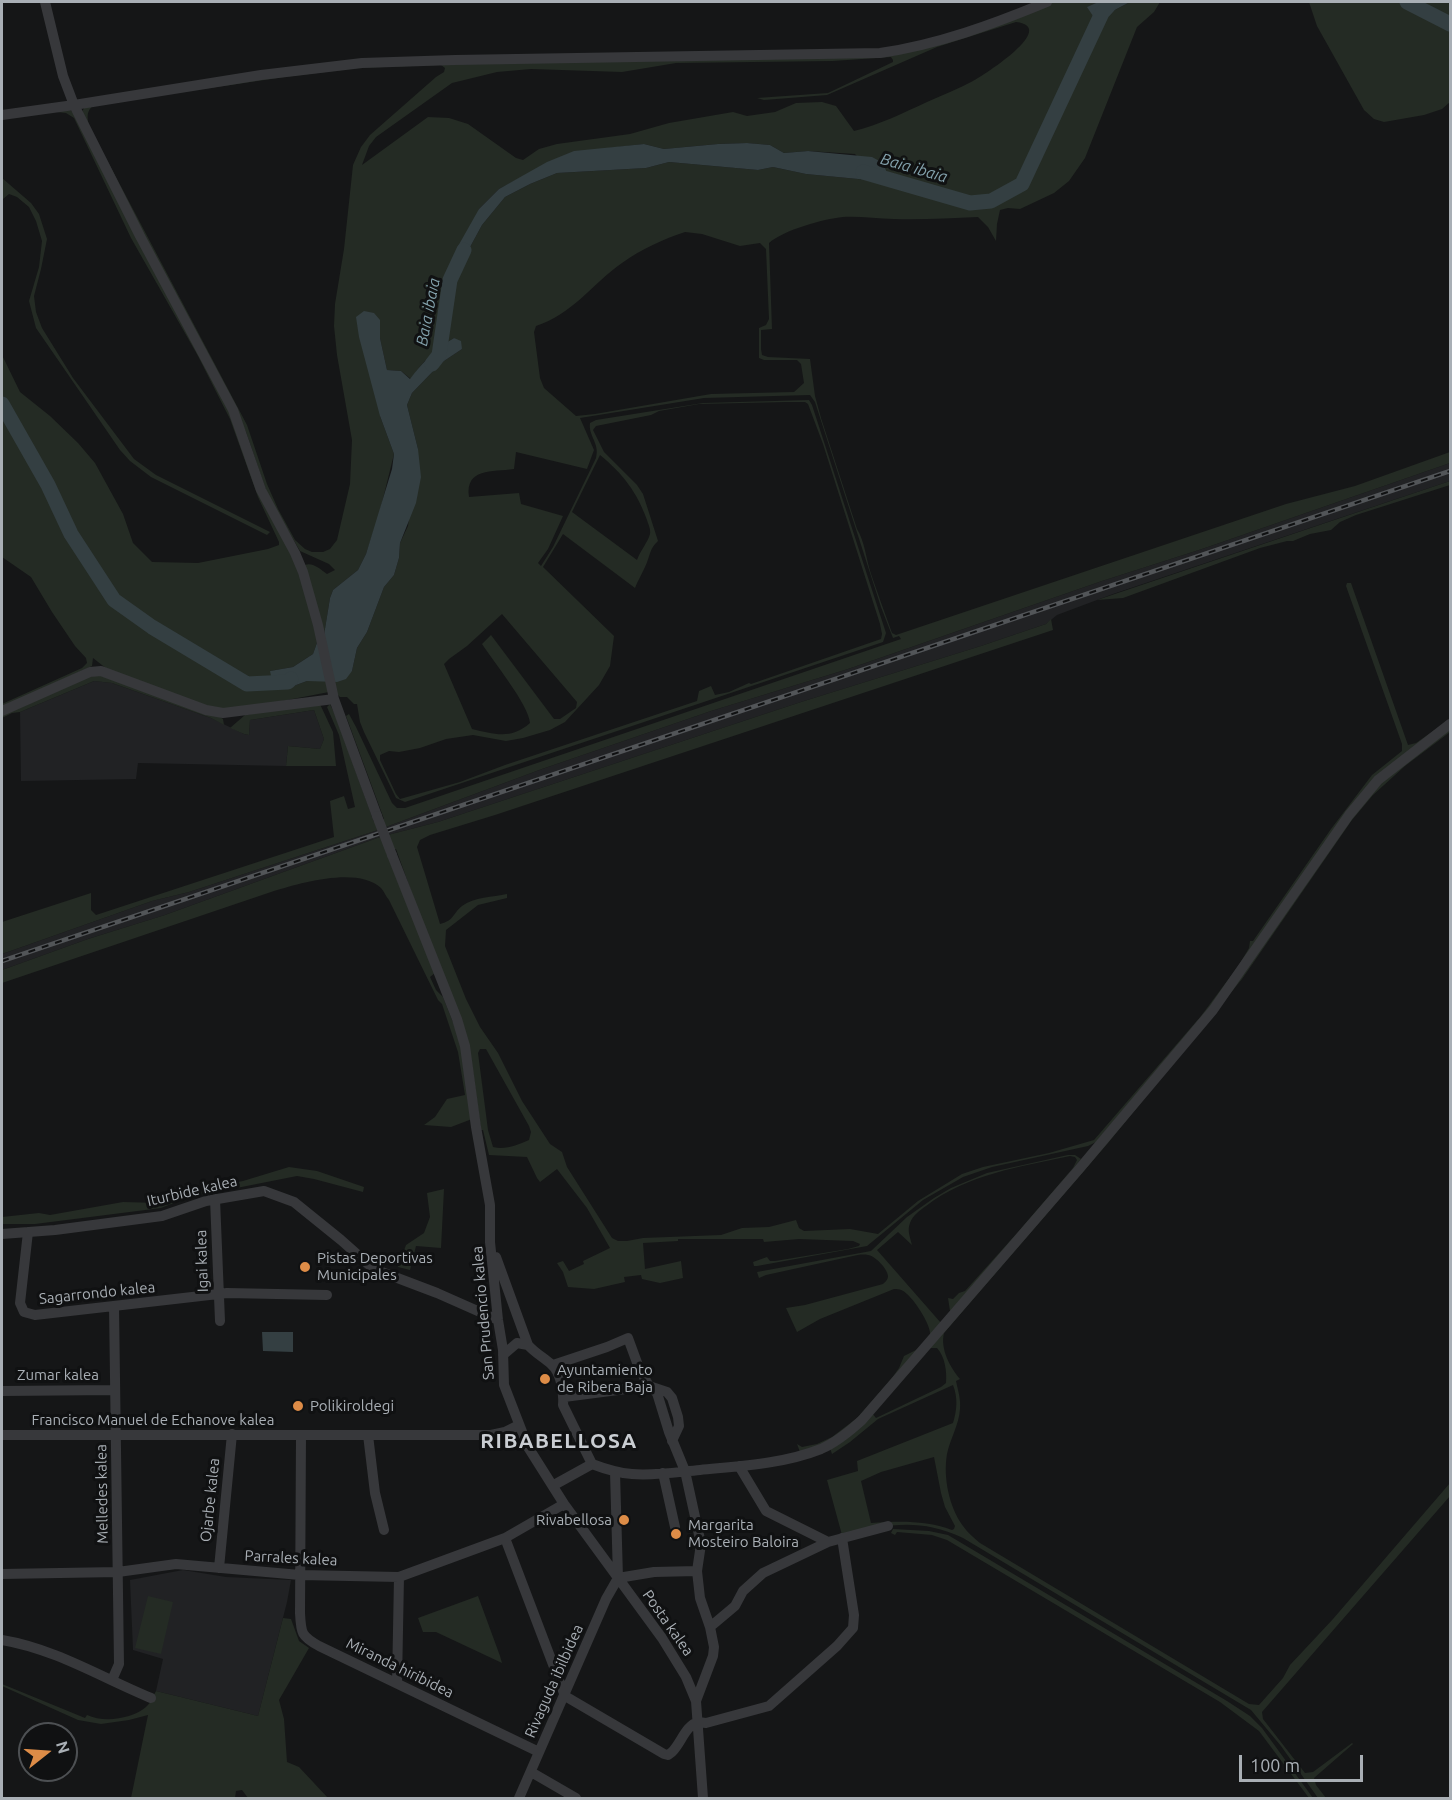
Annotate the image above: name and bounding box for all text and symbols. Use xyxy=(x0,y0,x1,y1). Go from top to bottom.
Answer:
water label: Baia ibaia xyxy=(878,149,950,187)
water label: Baia ibaia xyxy=(412,276,444,348)
street label: Iturbide kalea xyxy=(145,1172,239,1210)
street label: Igai kalea xyxy=(192,1229,212,1293)
street label: San Prudencio kalea xyxy=(468,1245,498,1381)
place label: Pistas Deportivas Municipales xyxy=(317,1249,433,1284)
marker: Pistas Deportivas Municipales xyxy=(298,1260,312,1274)
street label: Sagarrondo kalea xyxy=(38,1278,156,1308)
place label: Ayuntamiento de Ribera Baja xyxy=(557,1361,653,1396)
street label: Zumar kalea xyxy=(17,1366,99,1384)
marker: Ayuntamiento de Ribera Baja xyxy=(538,1372,552,1386)
place label: Polikiroldegi xyxy=(310,1397,394,1415)
marker: Polikiroldegi xyxy=(291,1399,305,1413)
street label: Francisco Manuel de Echanove kalea xyxy=(31,1411,275,1429)
district label: RIBABELLOSA xyxy=(480,1428,638,1454)
street label: Melledes kalea xyxy=(92,1444,112,1544)
street label: Ojarbe kalea xyxy=(197,1457,223,1543)
place label: Rivabellosa xyxy=(536,1511,612,1529)
marker: Rivabellosa xyxy=(617,1513,631,1527)
place label: Margarita Mosteiro Baloira xyxy=(688,1516,799,1551)
marker: Margarita Mosteiro Baloira xyxy=(669,1527,683,1541)
street label: Parrales kalea xyxy=(244,1547,338,1569)
street label: Posta kalea xyxy=(639,1587,697,1659)
street label: Rivaguda ibilbidea xyxy=(521,1621,587,1741)
street label: Miranda hiribidea xyxy=(343,1634,457,1702)
north arrow xyxy=(18,1722,78,1782)
text: N xyxy=(53,1739,74,1756)
scale bar xyxy=(1242,1743,1366,1781)
text: 100 m xyxy=(1250,1755,1300,1775)

